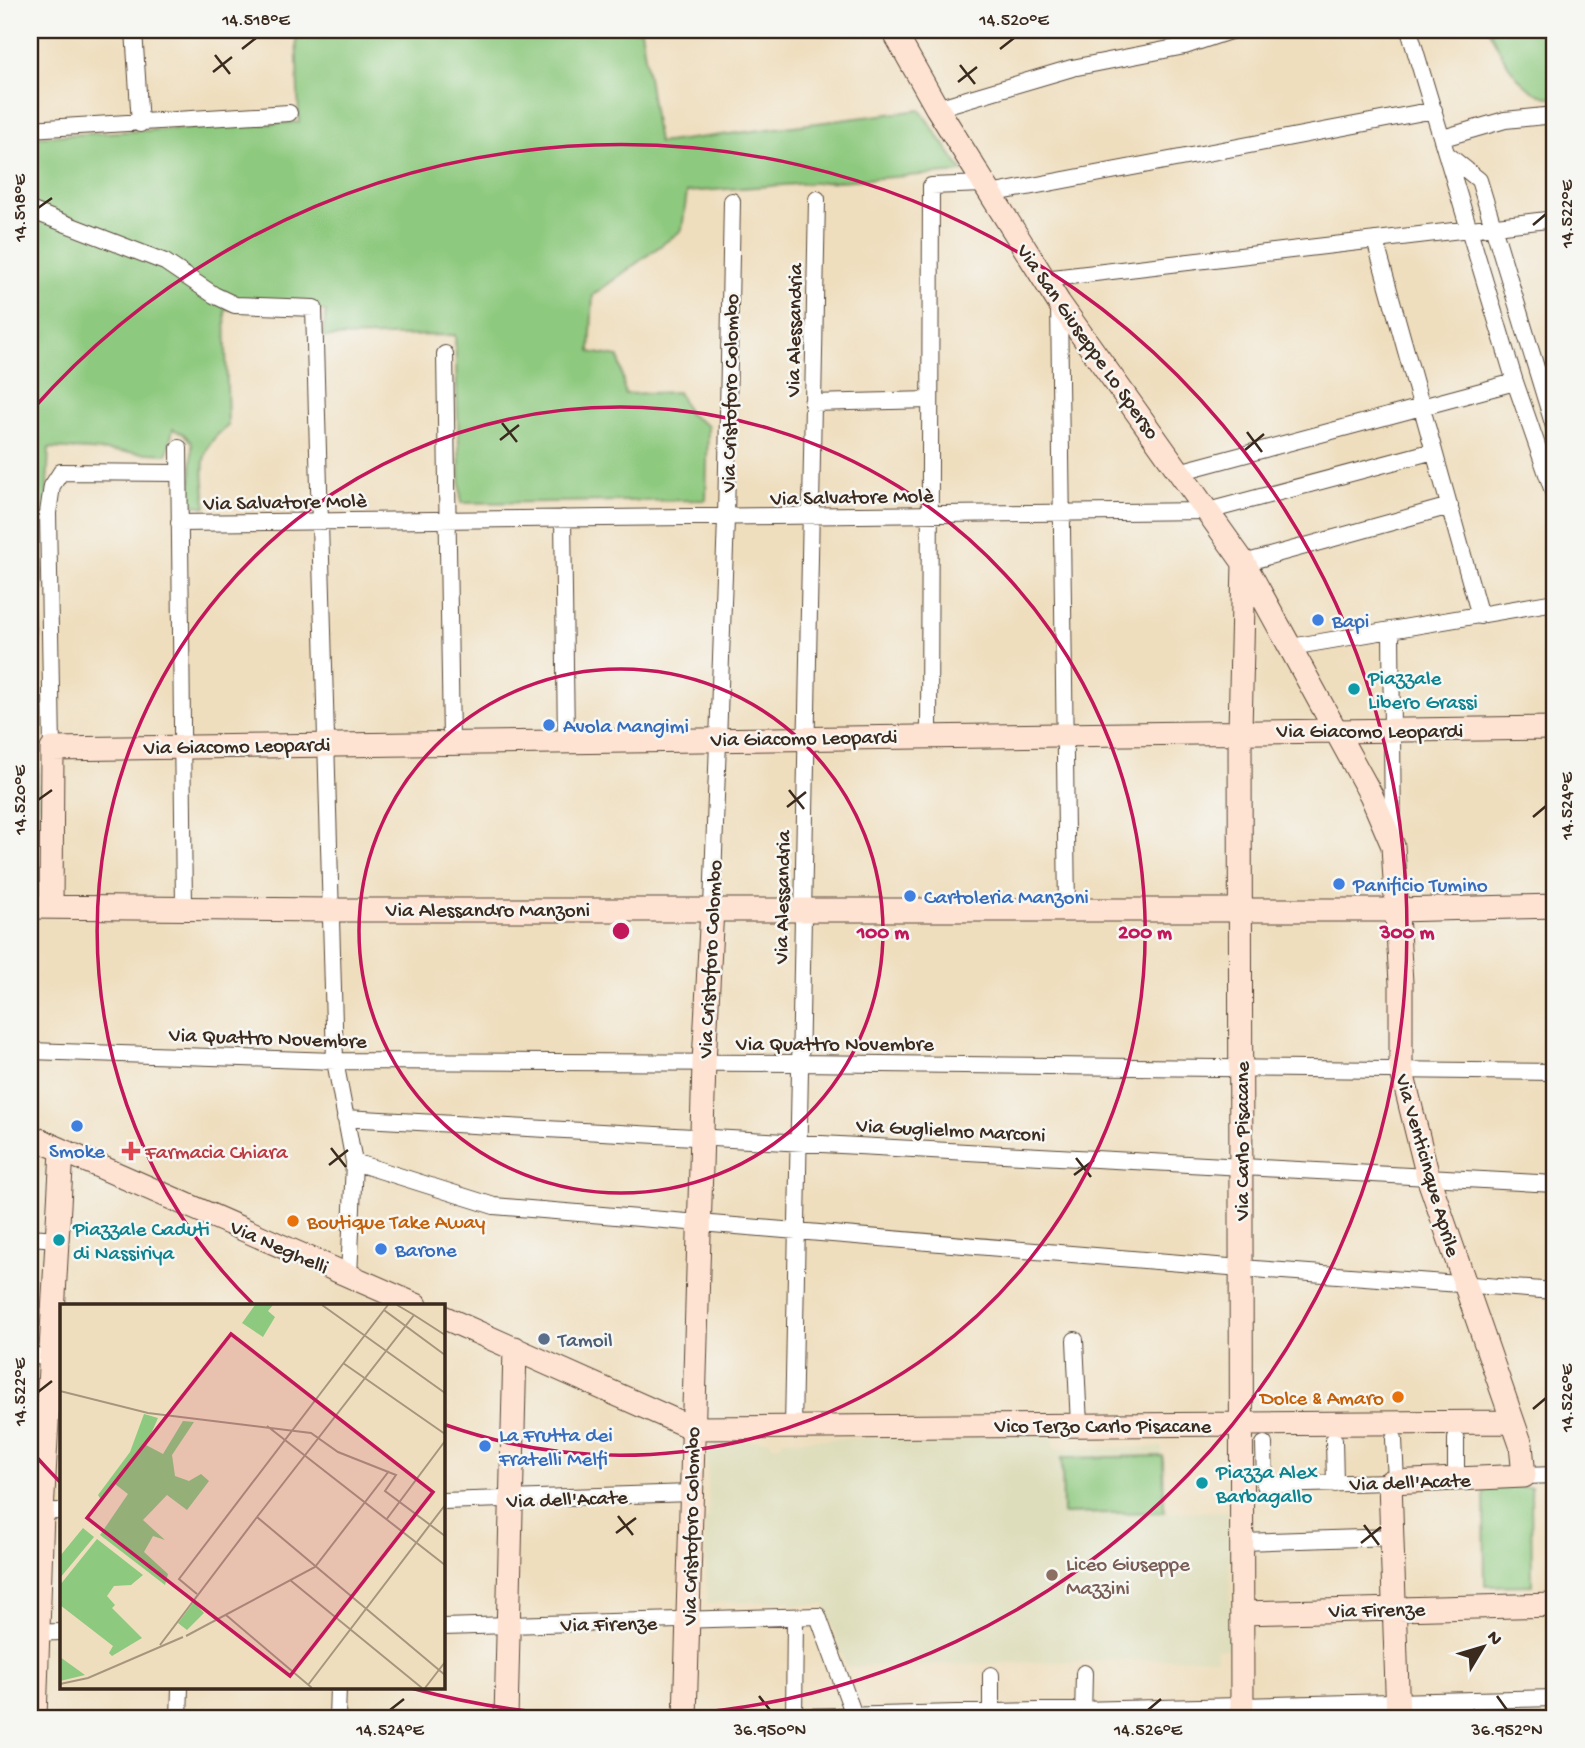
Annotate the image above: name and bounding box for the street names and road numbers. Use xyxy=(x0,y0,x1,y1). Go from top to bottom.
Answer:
street label: Via San Giuseppe Lo Sperso xyxy=(1009,240,1163,445)
street label: Via Alessandria xyxy=(783,262,810,398)
street label: Via Cristoforo Colombo xyxy=(718,293,747,494)
street label: Via Salvatore Molè xyxy=(769,486,935,513)
street label: Via Salvatore Molè xyxy=(202,491,368,518)
street label: Via Giacomo Leopardi xyxy=(1276,721,1463,746)
street label: Via Giacomo Leopardi xyxy=(709,726,898,755)
street label: Via Giacomo Leopardi xyxy=(142,734,331,763)
street label: Via Alessandria xyxy=(771,829,798,965)
street label: Via Cristoforo Colombo xyxy=(695,859,730,1060)
street label: Via Alessandro Manzoni xyxy=(385,900,590,925)
street label: Via Quattro Novembre xyxy=(168,1025,368,1056)
street label: Via Quattro Novembre xyxy=(735,1034,935,1059)
street label: Via Carlo Pisacane xyxy=(1232,1060,1257,1221)
street label: Via Venticinque Aprile xyxy=(1387,1071,1464,1261)
street label: Via Guglielmo Marconi xyxy=(855,1115,1046,1150)
street label: Via Neghelli xyxy=(224,1216,332,1282)
street label: Vico Terzo Carlo Pisacane xyxy=(994,1416,1213,1441)
street label: Via Cristoforo Colombo xyxy=(679,1426,708,1627)
street label: Via dell'Acate xyxy=(1348,1470,1472,1499)
street label: Via dell'Acate xyxy=(505,1487,629,1516)
street label: Via Firenze xyxy=(1328,1599,1427,1626)
street label: Via Firenze xyxy=(560,1613,659,1640)

